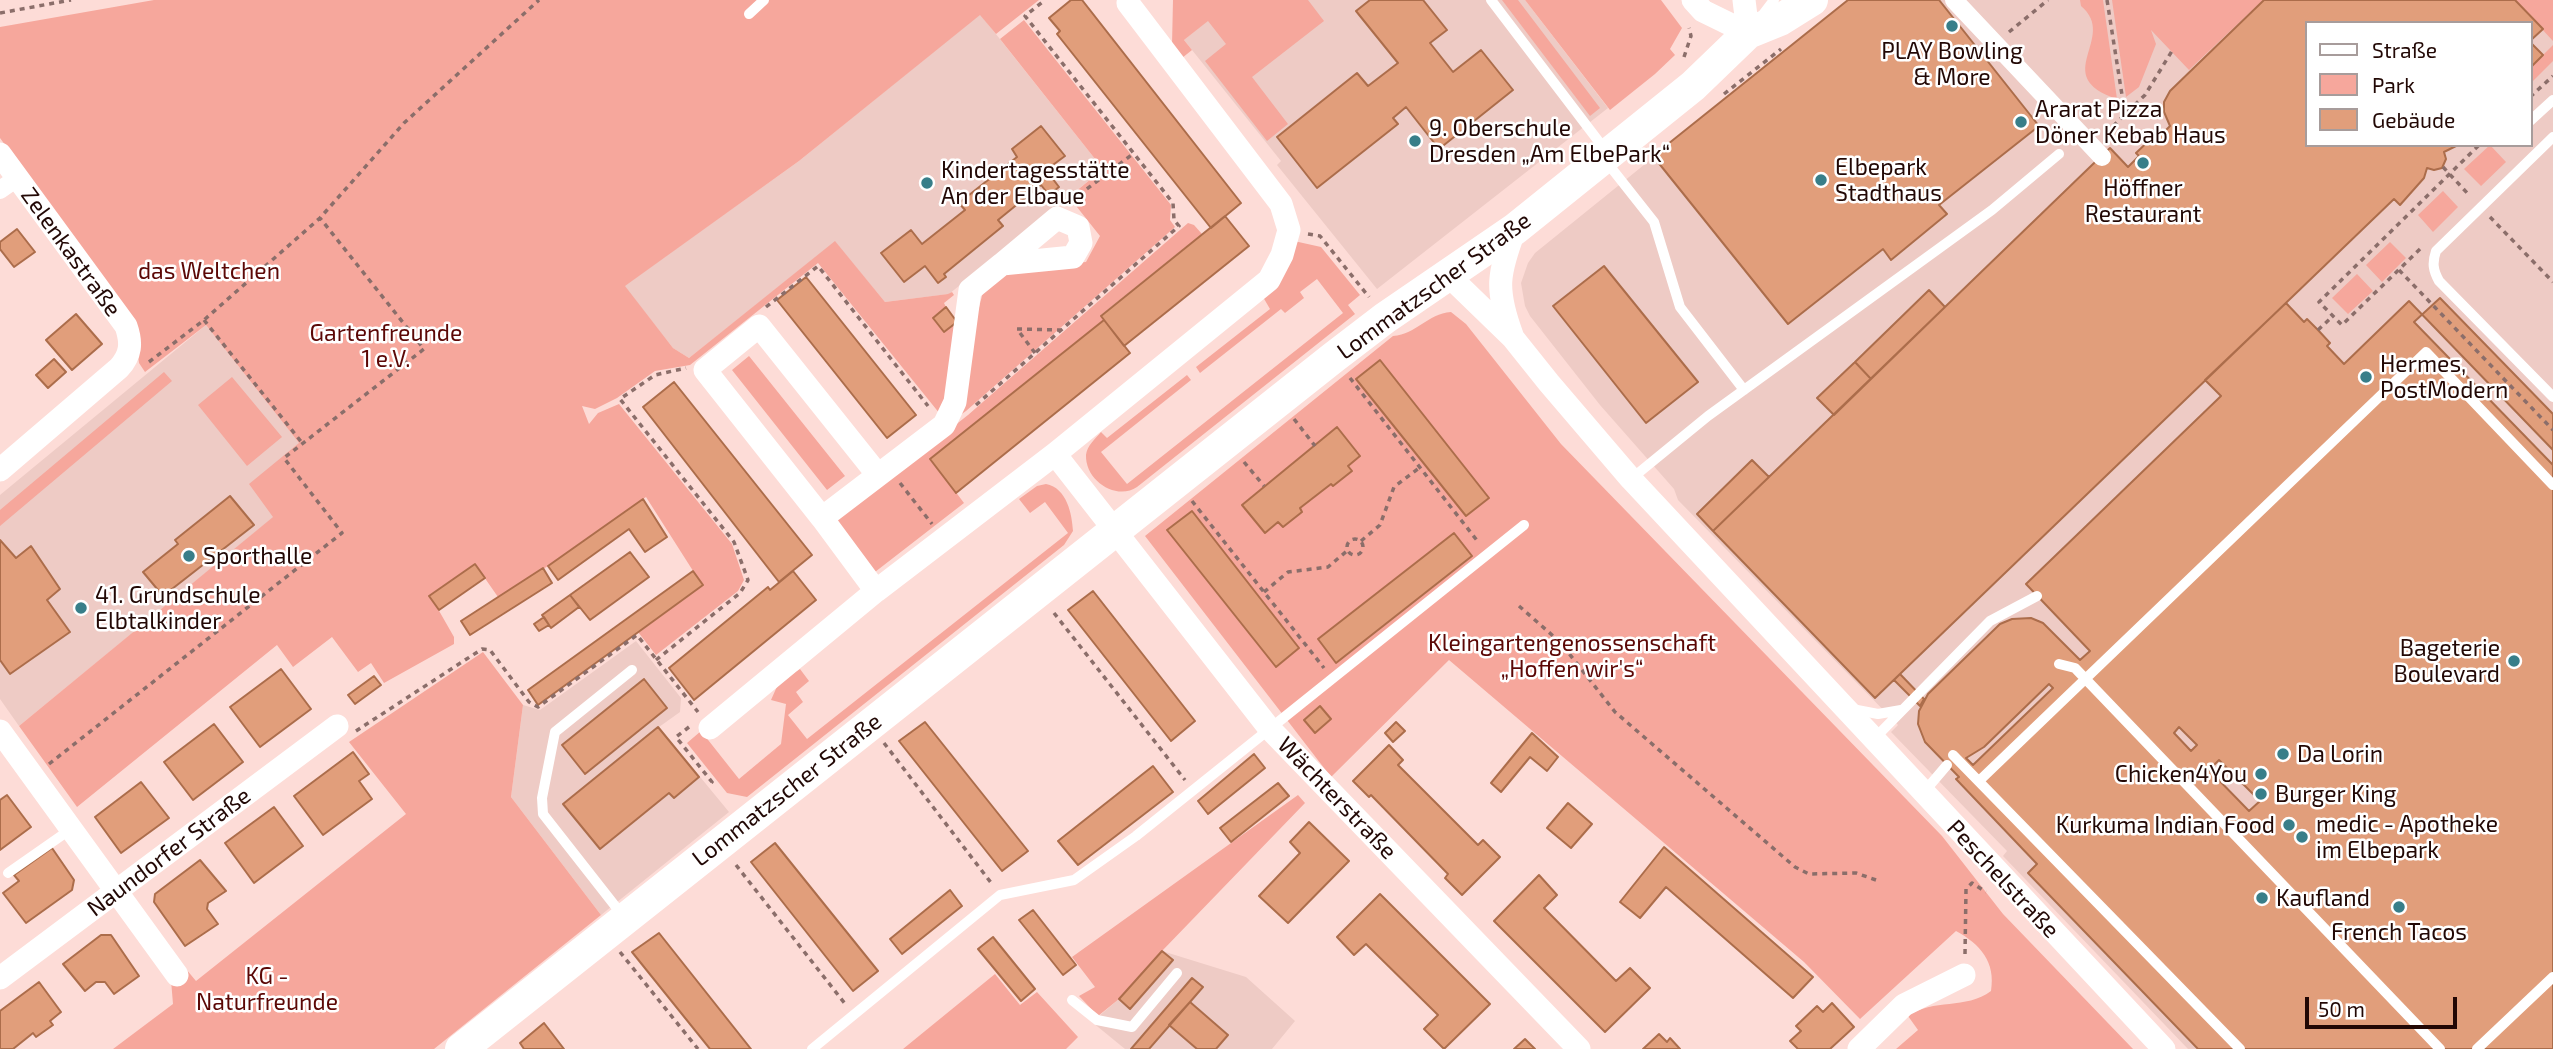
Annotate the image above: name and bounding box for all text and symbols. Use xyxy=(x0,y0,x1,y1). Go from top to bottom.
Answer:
marker: PLAY Bowling & More xyxy=(1944,18,1960,34)
legend xyxy=(2304,21,2532,147)
place label: PLAY Bowling & More xyxy=(1881,37,2023,91)
text: Straße xyxy=(2372,37,2437,62)
text: Park xyxy=(2372,72,2415,97)
place label: Ararat Pizza Döner Kebab Haus xyxy=(2035,95,2226,149)
text: Gebäude xyxy=(2372,107,2455,132)
place label: 9. Oberschule Dresden „Am ElbePark“ xyxy=(1429,114,1670,168)
marker: Ararat Pizza Döner Kebab Haus xyxy=(2013,114,2029,130)
marker: 9. Oberschule Dresden „Am ElbePark“ xyxy=(1407,133,1423,149)
place label: Elbepark Stadthaus xyxy=(1835,153,1942,207)
marker: Höffner Restaurant xyxy=(2135,155,2151,171)
place label: Kindertagesstätte An der Elbaue xyxy=(941,156,1130,210)
marker: Elbepark Stadthaus xyxy=(1813,172,1829,188)
place label: Höffner Restaurant xyxy=(2085,174,2201,228)
marker: Kindertagesstätte An der Elbaue xyxy=(919,175,935,191)
street label: Zelenkastraße xyxy=(15,182,127,322)
street label: Lommatzscher Straße xyxy=(1332,207,1536,365)
park label: das Weltchen xyxy=(138,257,280,285)
park label: Gartenfreunde 1 e.V. xyxy=(310,319,462,373)
place label: Hermes, PostModern xyxy=(2380,350,2508,404)
marker: Hermes, PostModern xyxy=(2358,369,2374,385)
place label: Sporthalle xyxy=(203,542,312,570)
marker: Sporthalle xyxy=(181,548,197,564)
place label: 41. Grundschule Elbtalkinder xyxy=(95,581,261,635)
marker: 41. Grundschule Elbtalkinder xyxy=(73,600,89,616)
park label: Kleingartengenossenschaft „Hoffen wir's“ xyxy=(1428,629,1716,683)
place label: Bageterie Boulevard xyxy=(2394,634,2500,688)
marker: Bageterie Boulevard xyxy=(2506,653,2522,669)
street label: Lommatzscher Straße xyxy=(687,708,887,872)
street label: Wächterstraße xyxy=(1272,731,1402,865)
place label: Da Lorin xyxy=(2297,740,2383,768)
marker: Da Lorin xyxy=(2275,746,2291,762)
place label: Chicken4You xyxy=(2115,760,2247,788)
marker: Chicken4You xyxy=(2253,766,2269,782)
place label: Burger King xyxy=(2275,780,2396,808)
street label: Naundorfer Straße xyxy=(82,782,256,922)
marker: Burger King xyxy=(2253,786,2269,802)
place label: medic - Apotheke im Elbepark xyxy=(2316,810,2498,864)
place label: Kurkuma Indian Food xyxy=(2056,811,2275,839)
street label: Peschelstraße xyxy=(1941,814,2065,944)
marker: Kurkuma Indian Food xyxy=(2281,817,2297,833)
marker: medic - Apotheke im Elbepark xyxy=(2294,829,2310,845)
place label: Kaufland xyxy=(2276,884,2370,912)
marker: Kaufland xyxy=(2254,890,2270,906)
marker: French Tacos xyxy=(2391,899,2407,915)
place label: French Tacos xyxy=(2331,918,2467,946)
park label: KG - Naturfreunde xyxy=(196,962,338,1016)
scale bar xyxy=(2308,982,2460,1026)
text: 50 m xyxy=(2318,996,2365,1021)

